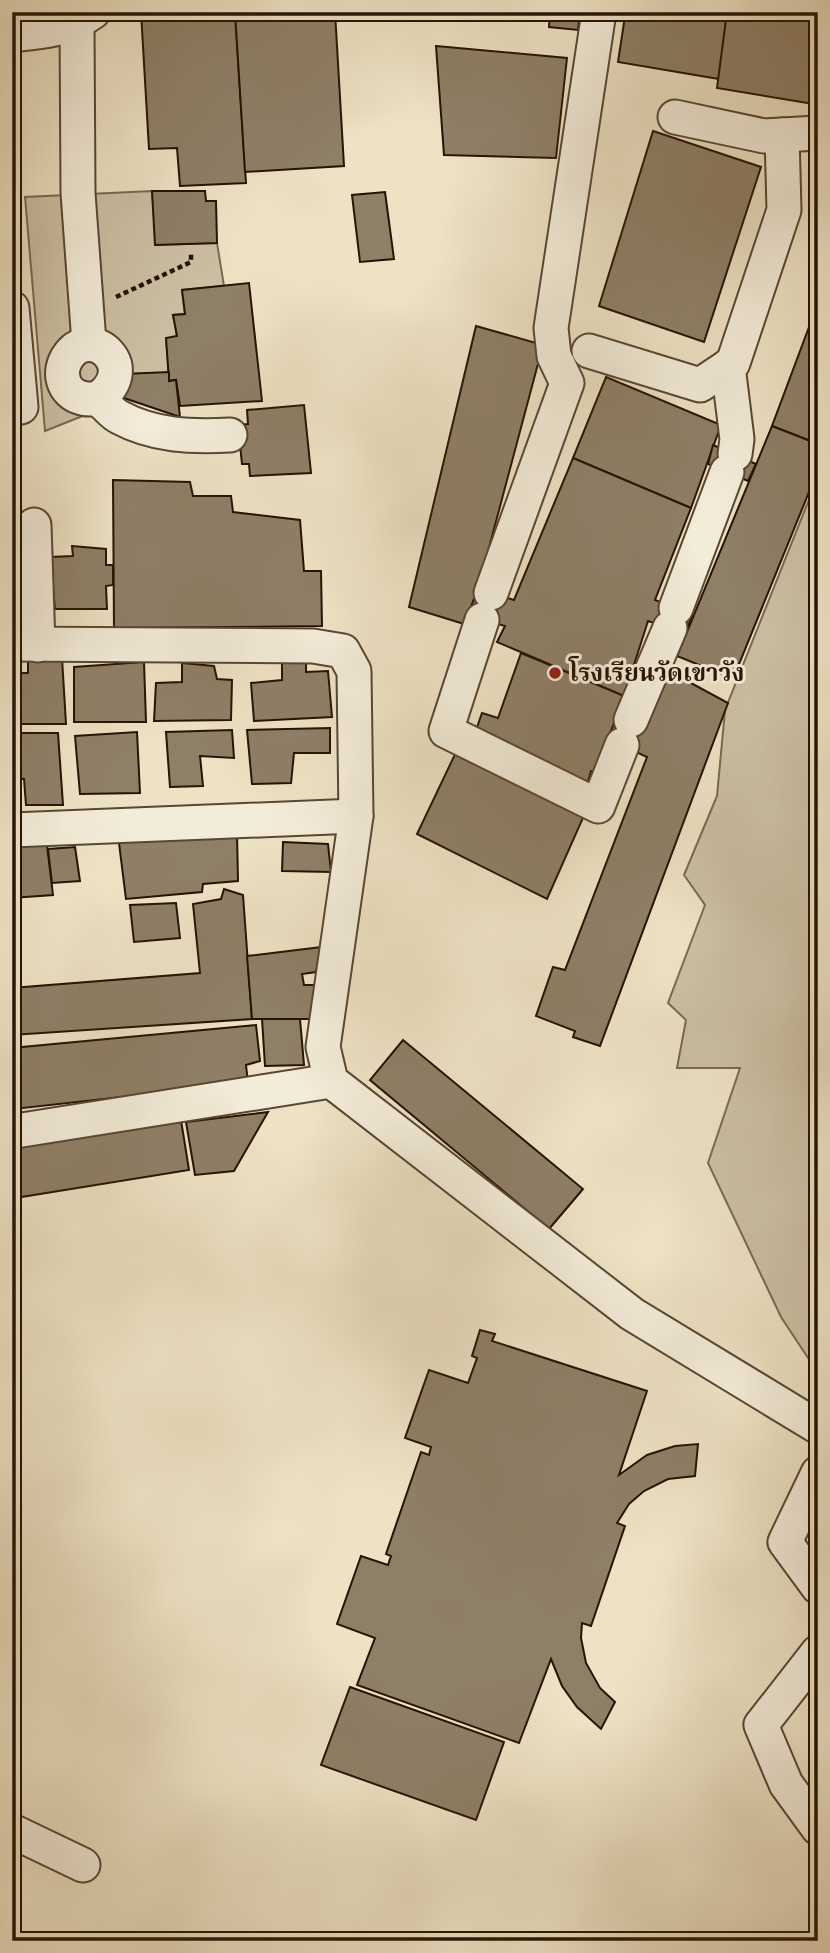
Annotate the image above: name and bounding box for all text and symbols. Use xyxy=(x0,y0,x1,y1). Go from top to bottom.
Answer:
place label: โรงเรียนวัดเขาวัง xyxy=(568,656,744,690)
marker: โรงเรียนวัดเขาวัง xyxy=(547,665,563,681)

